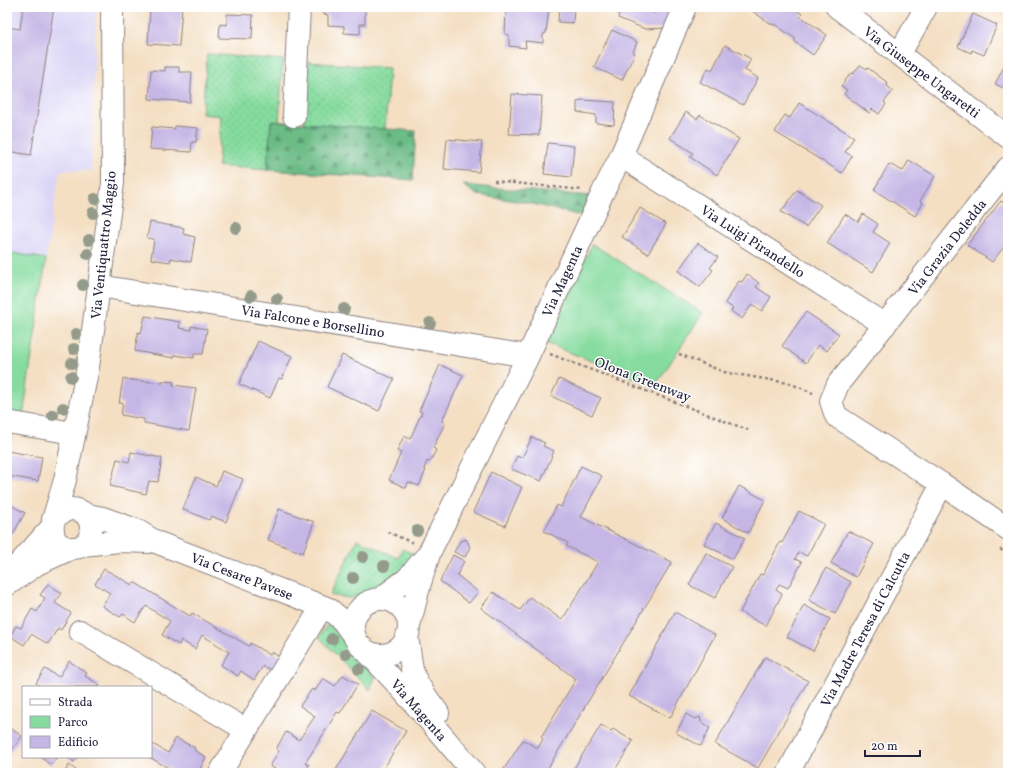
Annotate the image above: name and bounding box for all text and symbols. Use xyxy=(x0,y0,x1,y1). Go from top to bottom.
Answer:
street label: Via Giuseppe Ungaretti xyxy=(859,23,983,123)
street label: Via Ventiquattro Maggio xyxy=(87,170,122,320)
street label: Via Grazia Deledda xyxy=(905,196,992,300)
street label: Via Luigi Pirandello xyxy=(696,201,808,283)
street label: Via Magenta xyxy=(538,243,588,321)
street label: Via Falcone e Borsellino xyxy=(240,302,386,343)
street label: Olona Greenway xyxy=(591,353,694,408)
street label: Via Madre Teresa di Calcutta xyxy=(817,548,916,711)
street label: Via Cesare Pavese xyxy=(188,549,296,606)
street label: Via Magenta xyxy=(385,676,450,746)
legend xyxy=(22,686,152,758)
text: Strada xyxy=(58,695,93,711)
text: Parco xyxy=(58,715,88,731)
scale bar xyxy=(865,732,920,758)
text: Edificio xyxy=(58,735,98,751)
text: 20 m xyxy=(871,739,898,755)

